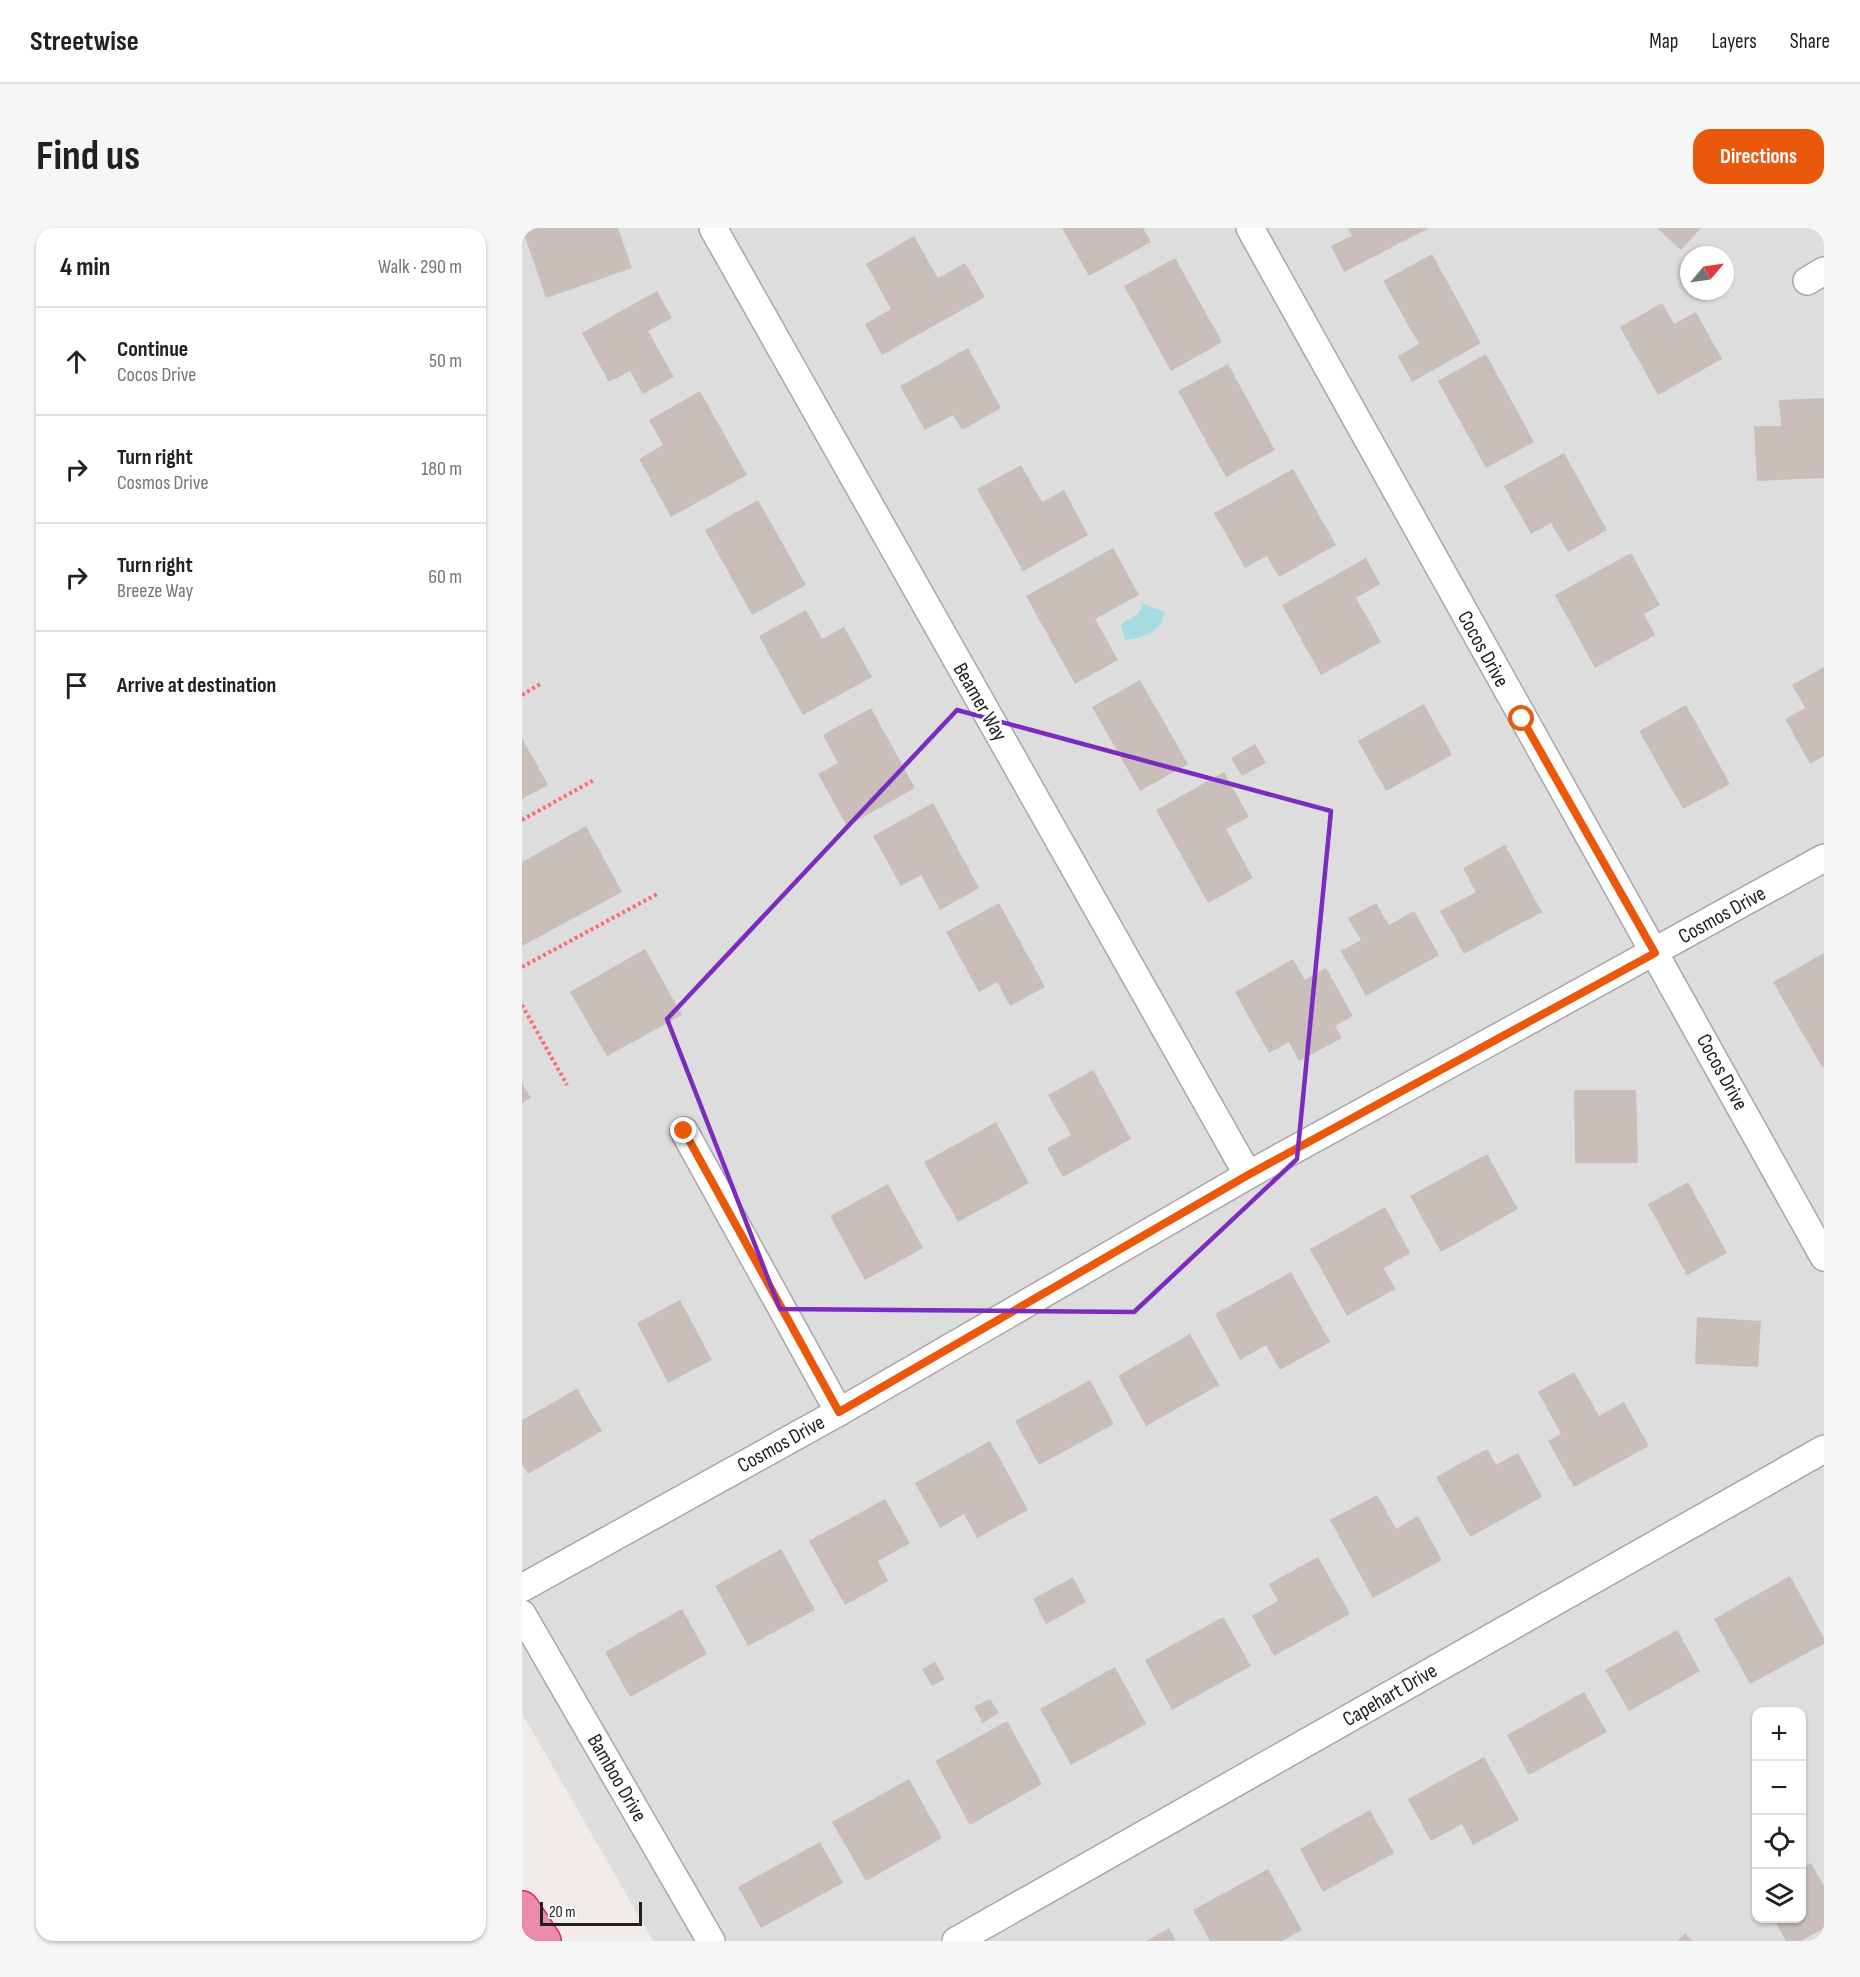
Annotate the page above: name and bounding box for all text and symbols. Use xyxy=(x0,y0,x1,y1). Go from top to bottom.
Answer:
text: Streetwise xyxy=(30,25,139,58)
text: Map xyxy=(1649,29,1678,54)
text: Layers xyxy=(1711,29,1757,54)
text: Share xyxy=(1790,29,1830,54)
button: Directions xyxy=(1693,129,1824,184)
text: Find us xyxy=(36,131,140,182)
north arrow xyxy=(1680,246,1734,300)
text: 4 min xyxy=(60,252,110,283)
text: Walk · 290 m xyxy=(378,255,462,279)
text: Continue xyxy=(117,336,188,363)
icon: ahead xyxy=(60,345,93,378)
text: 50 m xyxy=(429,349,462,373)
text: Cocos Drive xyxy=(117,363,196,387)
text: Turn right xyxy=(117,444,193,471)
icon: right xyxy=(60,453,93,486)
text: 180 m xyxy=(421,457,462,481)
text: Cosmos Drive xyxy=(117,471,208,495)
text: Turn right xyxy=(117,552,193,579)
icon: right xyxy=(60,561,93,594)
text: 60 m xyxy=(428,565,462,589)
text: Breeze Way xyxy=(117,579,193,603)
street label: Cocos Drive xyxy=(1452,607,1514,691)
street label: Beamer Way xyxy=(948,658,1012,746)
icon: arrive xyxy=(60,669,93,702)
text: Arrive at destination xyxy=(117,672,276,699)
route start xyxy=(1508,705,1534,731)
street label: Cosmos Drive xyxy=(1674,881,1770,949)
street label: Cocos Drive xyxy=(1691,1030,1753,1114)
route end xyxy=(670,1117,696,1143)
street label: Cosmos Drive xyxy=(733,1410,829,1478)
street label: Capehart Drive xyxy=(1338,1658,1442,1732)
map controls xyxy=(1752,1707,1806,1923)
button: + xyxy=(1752,1707,1806,1761)
street label: Bamboo Drive xyxy=(582,1730,652,1826)
button: − xyxy=(1752,1761,1806,1815)
button: locate xyxy=(1752,1815,1806,1869)
button: layers xyxy=(1752,1869,1806,1923)
scale bar xyxy=(540,1899,642,1926)
text: 20 m xyxy=(549,1903,576,1922)

